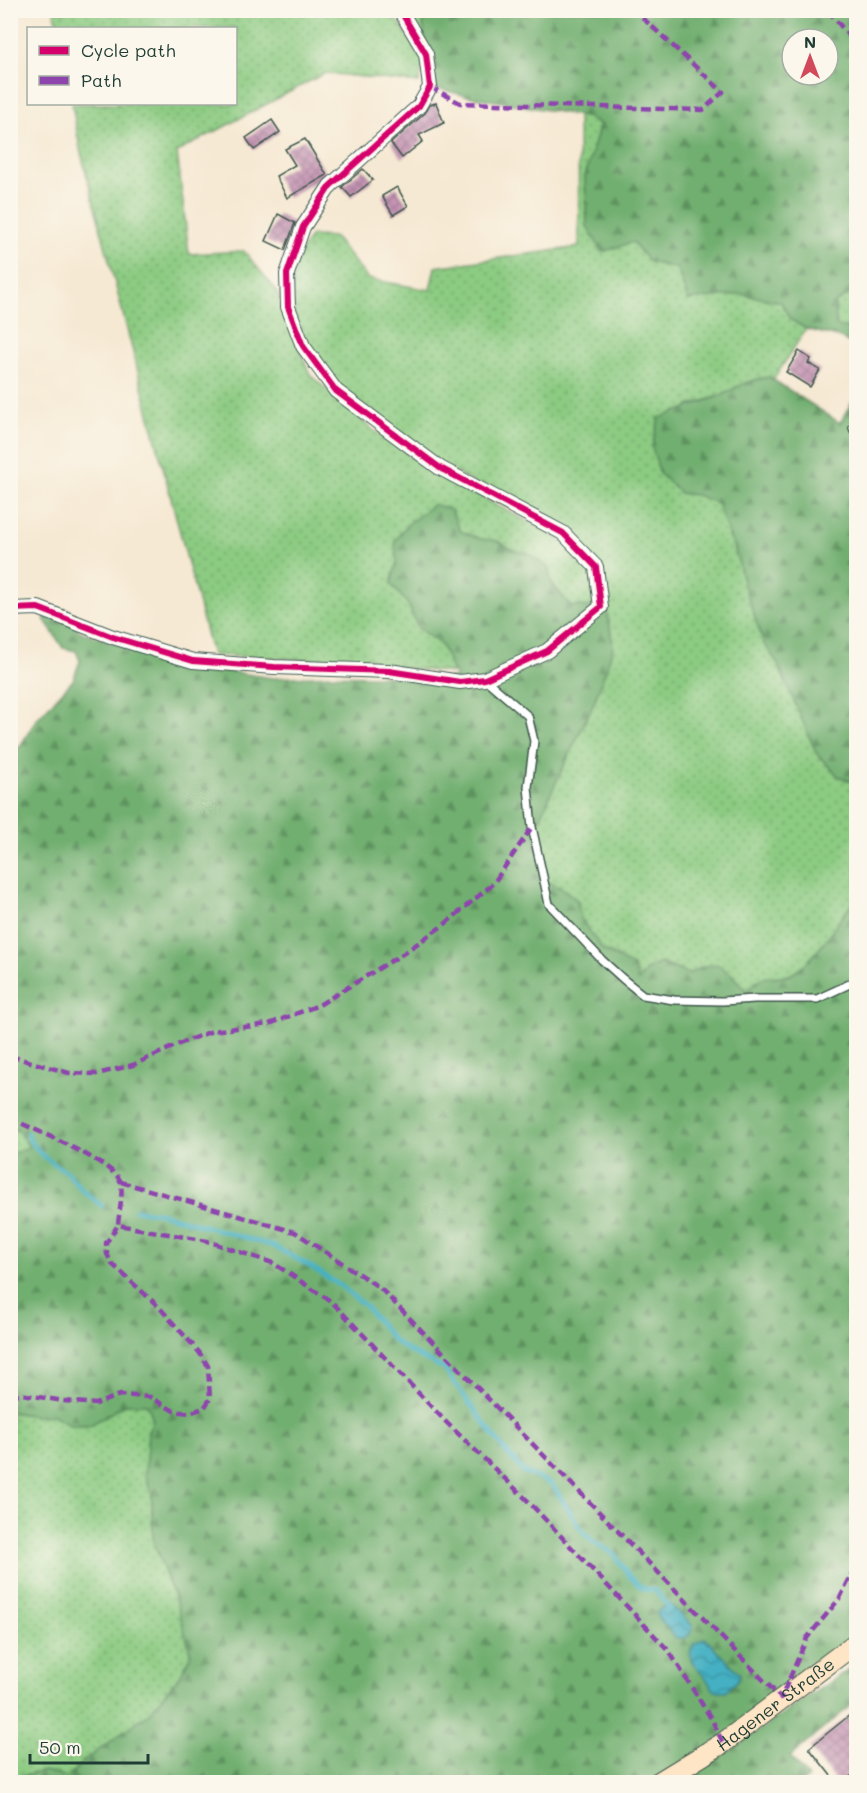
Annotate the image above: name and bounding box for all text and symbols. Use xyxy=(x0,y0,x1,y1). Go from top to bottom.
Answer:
legend xyxy=(27,27,237,105)
north arrow xyxy=(780,27,840,87)
text: N xyxy=(804,31,816,52)
text: Cycle path xyxy=(81,38,176,62)
text: Path xyxy=(81,68,121,92)
street label: Hagener Straße xyxy=(711,1651,839,1756)
scale bar xyxy=(30,1727,148,1765)
text: 50 m xyxy=(39,1735,81,1759)

